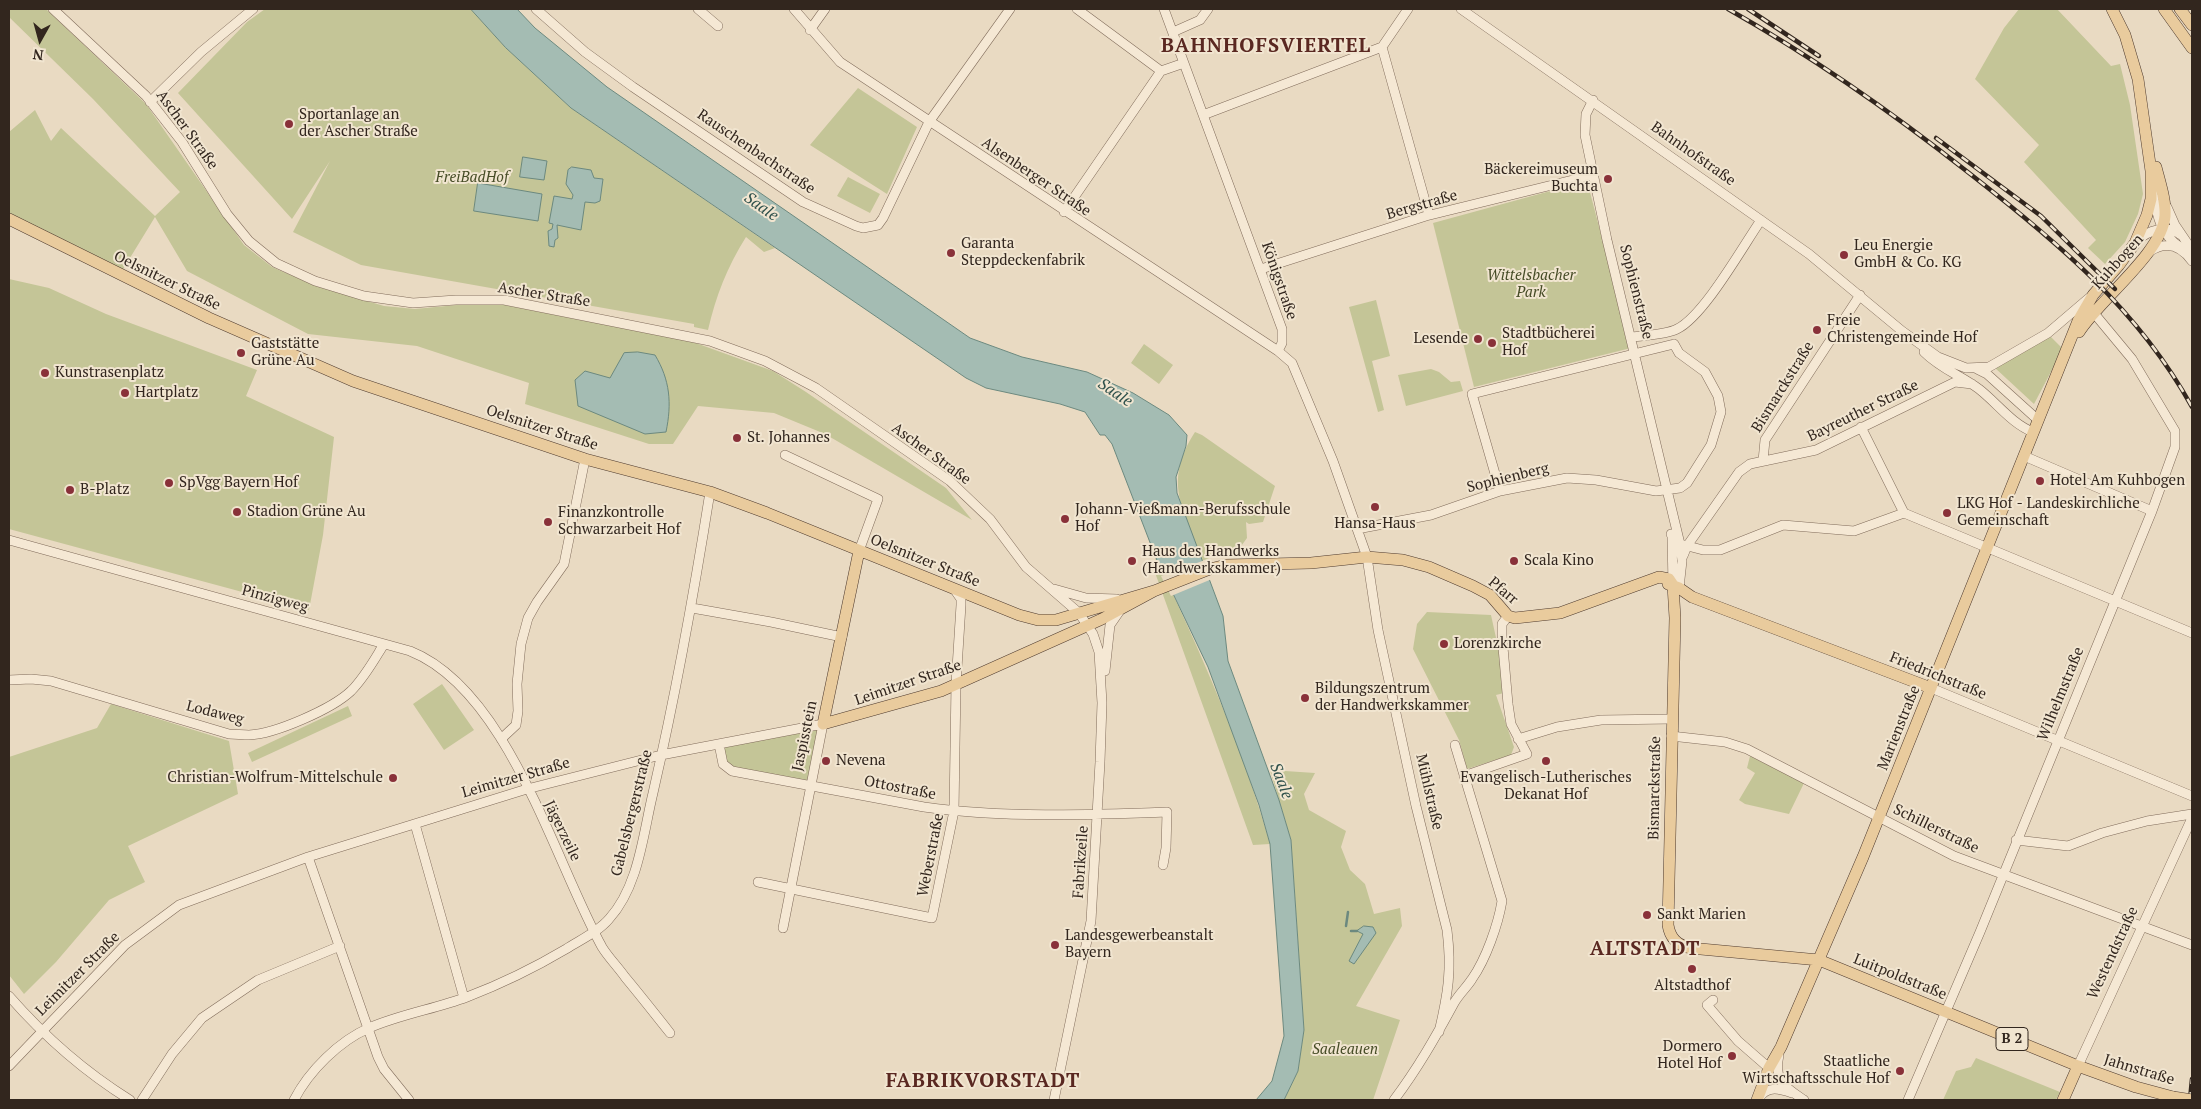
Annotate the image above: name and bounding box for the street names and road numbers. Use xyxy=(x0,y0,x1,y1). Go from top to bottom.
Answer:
street label: Ascher Straße xyxy=(152,87,222,173)
street label: Rauschenbachstraße xyxy=(694,106,818,198)
street label: Bahnhofstraße xyxy=(1647,118,1739,190)
street label: Alsenberger Straße xyxy=(978,134,1094,220)
street label: Bergstraße xyxy=(1384,186,1460,224)
street label: Kuhbogen xyxy=(2089,231,2147,293)
street label: Königstraße xyxy=(1257,240,1301,322)
street label: Sophienstraße xyxy=(1616,243,1656,341)
street label: Oelsnitzer Straße xyxy=(111,247,223,315)
street label: Ascher Straße xyxy=(496,279,592,311)
street label: Bismarckstraße xyxy=(1748,338,1818,436)
street label: Bayreuther Straße xyxy=(1804,376,1922,446)
street label: Oelsnitzer Straße xyxy=(484,401,600,455)
street label: Ascher Straße xyxy=(888,419,974,489)
street label: Sophienberg xyxy=(1465,459,1551,497)
street label: Oelsnitzer Straße xyxy=(867,531,983,591)
street label: Pfarr xyxy=(1485,573,1521,609)
street label: Pinzigweg xyxy=(240,581,310,617)
street label: Wilhelmstraße xyxy=(2034,645,2088,743)
street label: Friedrichstraße xyxy=(1887,648,1989,704)
street label: Leimitzer Straße xyxy=(852,656,964,710)
street label: Marienstraße xyxy=(1874,683,1924,773)
street label: Lodaweg xyxy=(184,697,246,729)
street label: Jaspisstein xyxy=(789,699,821,773)
street label: Bismarckstraße xyxy=(1645,736,1665,840)
street label: Gabelsbergerstraße xyxy=(608,748,656,878)
street label: Mühlstraße xyxy=(1412,752,1446,832)
street label: Leimitzer Straße xyxy=(460,754,572,802)
street label: Ottostraße xyxy=(862,772,938,804)
street label: Jägerzeile xyxy=(540,798,584,864)
street label: Schillerstraße xyxy=(1890,800,1982,858)
street label: Weberstraße xyxy=(914,812,948,898)
street label: Fabrikzeile xyxy=(1069,825,1093,899)
street label: Westendstraße xyxy=(2084,904,2142,1002)
street label: Leimitzer Straße xyxy=(32,928,124,1020)
street label: Luitpoldstraße xyxy=(1851,950,1949,1004)
road number: B 2 xyxy=(1996,1028,2028,1050)
street label: Jahnstraße xyxy=(2102,1051,2176,1089)

